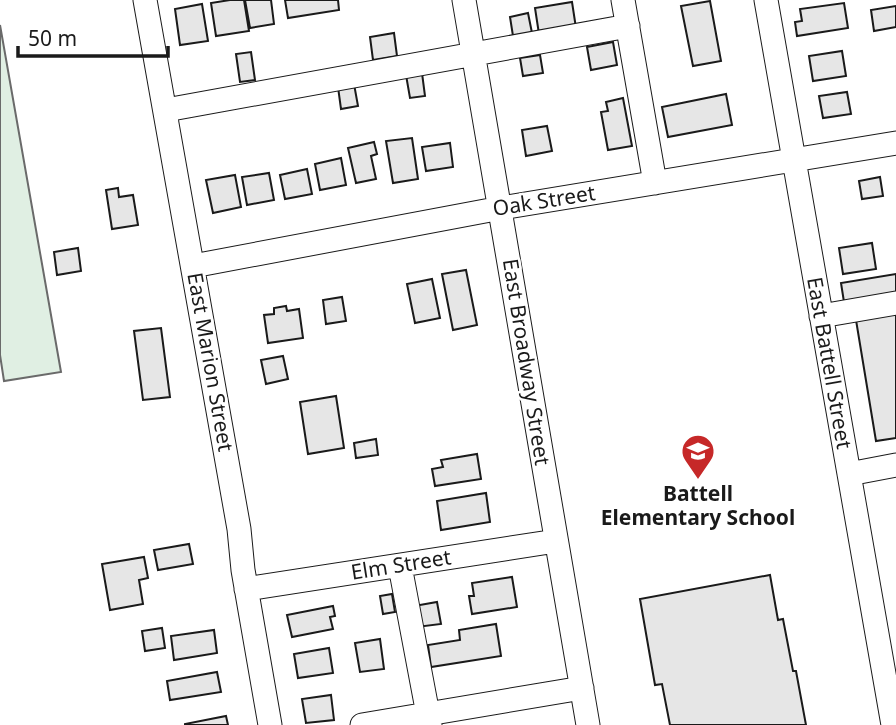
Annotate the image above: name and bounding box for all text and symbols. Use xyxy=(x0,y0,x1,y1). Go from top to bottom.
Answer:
scale bar xyxy=(18,14,168,58)
text: 50 m xyxy=(28,24,77,52)
street label: Oak Street xyxy=(491,178,598,222)
street label: East Broadway Street xyxy=(497,256,557,468)
street label: East Marion Street xyxy=(181,270,241,454)
street label: East Battell Street xyxy=(801,275,859,451)
school or university icon: Battell Elementary School xyxy=(679,432,717,481)
place label: Battell Elementary School xyxy=(601,479,795,531)
street label: Elm Street xyxy=(349,542,453,586)

